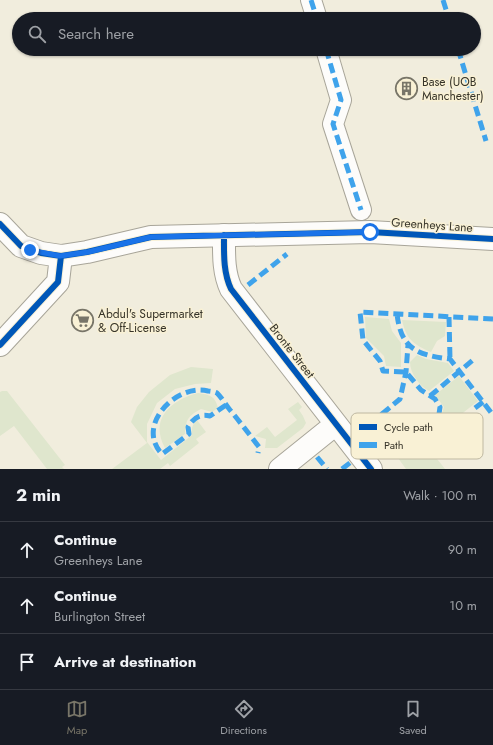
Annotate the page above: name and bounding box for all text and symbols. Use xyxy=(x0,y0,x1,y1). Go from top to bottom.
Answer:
search box xyxy=(12,12,481,56)
icon: search xyxy=(26,23,48,45)
text: Search here xyxy=(58,23,134,45)
place label: Base (UOB Manchester) xyxy=(422,73,484,105)
building icon: Base (UOB Manchester) xyxy=(393,76,419,102)
street label: Greenheys Lane xyxy=(391,213,473,237)
route start xyxy=(361,223,379,241)
route end xyxy=(21,241,39,259)
place label: Abdul's Supermarket & Off-License xyxy=(98,305,203,337)
supermarket icon: Abdul's Supermarket & Off-License xyxy=(70,308,96,334)
street label: Bronte Street xyxy=(265,320,319,382)
legend xyxy=(351,413,483,459)
text: Cycle path xyxy=(384,419,433,435)
text: Path xyxy=(384,437,403,453)
text: 2 min xyxy=(16,483,61,507)
text: Walk · 100 m xyxy=(403,486,477,505)
text: Continue xyxy=(54,529,117,551)
icon: ahead xyxy=(16,539,38,561)
text: 90 m xyxy=(448,540,477,559)
text: Greenheys Lane xyxy=(54,551,142,570)
text: Continue xyxy=(54,585,117,607)
icon: ahead xyxy=(16,595,38,617)
text: 10 m xyxy=(449,596,477,615)
text: Burlington Street xyxy=(54,607,145,626)
icon: arrive xyxy=(16,651,38,673)
text: Arrive at destination xyxy=(54,651,196,673)
tab: Map xyxy=(66,698,88,738)
tab: Directions xyxy=(220,698,267,738)
tab: Saved xyxy=(399,698,427,738)

